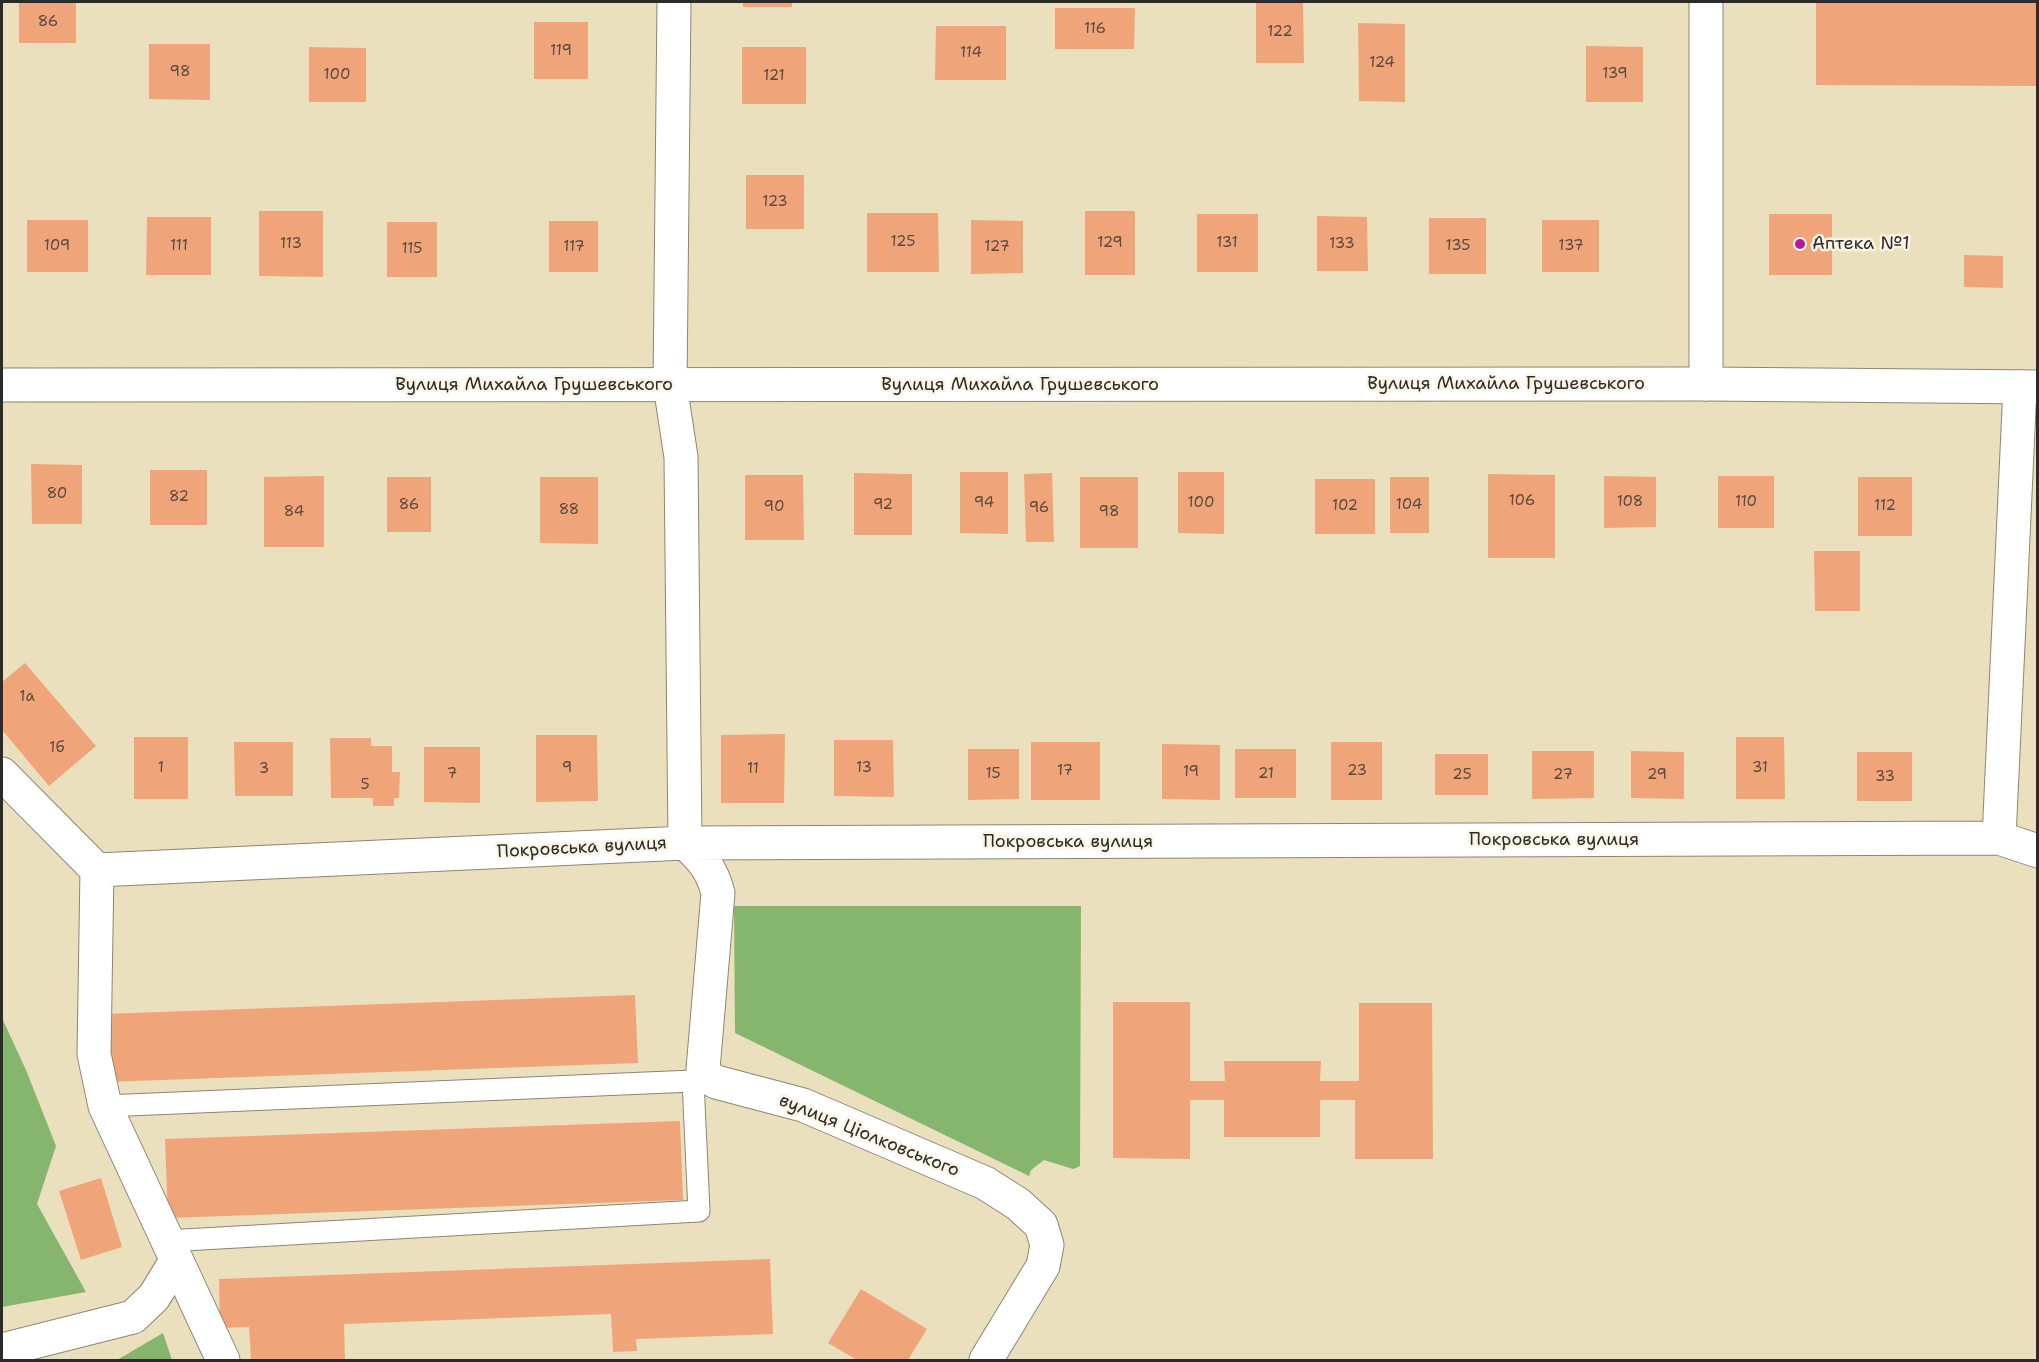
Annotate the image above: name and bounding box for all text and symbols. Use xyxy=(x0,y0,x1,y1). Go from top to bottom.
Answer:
house number: 86 xyxy=(38,13,58,31)
house number: 116 xyxy=(1084,20,1106,38)
house number: 122 xyxy=(1267,23,1293,41)
house number: 119 xyxy=(550,42,572,60)
house number: 114 xyxy=(960,44,982,62)
house number: 124 xyxy=(1369,54,1395,72)
house number: 98 xyxy=(170,63,190,81)
house number: 139 xyxy=(1602,65,1628,83)
house number: 100 xyxy=(324,66,350,84)
house number: 121 xyxy=(763,67,785,85)
house number: 123 xyxy=(762,193,788,211)
house number: 125 xyxy=(891,233,915,251)
place label: Аптека №1 xyxy=(1812,233,1910,255)
house number: 129 xyxy=(1097,234,1123,252)
house number: 131 xyxy=(1216,234,1238,252)
house number: 113 xyxy=(280,235,302,253)
house number: 133 xyxy=(1329,235,1355,253)
house number: 109 xyxy=(44,237,70,255)
house number: 111 xyxy=(170,237,188,255)
house number: 135 xyxy=(1446,237,1470,255)
house number: 137 xyxy=(1558,237,1584,255)
marker: Аптека №1 xyxy=(1793,237,1807,251)
house number: 117 xyxy=(563,238,585,256)
house number: 127 xyxy=(984,238,1010,256)
house number: 115 xyxy=(402,240,422,258)
street label: Вулиця Михайла Грушевського xyxy=(1367,373,1645,395)
street label: Вулиця Михайла Грушевського xyxy=(395,374,673,396)
street label: Вулиця Михайла Грушевського xyxy=(881,374,1159,396)
house number: 80 xyxy=(47,485,67,503)
house number: 82 xyxy=(169,488,189,506)
house number: 106 xyxy=(1509,492,1535,510)
house number: 108 xyxy=(1617,493,1643,511)
house number: 110 xyxy=(1735,493,1757,511)
house number: 94 xyxy=(974,494,994,512)
house number: 100 xyxy=(1188,494,1214,512)
house number: 86 xyxy=(399,496,419,514)
house number: 92 xyxy=(873,496,893,514)
house number: 104 xyxy=(1396,496,1422,514)
house number: 102 xyxy=(1332,497,1358,515)
house number: 112 xyxy=(1874,497,1896,515)
house number: 90 xyxy=(764,498,784,516)
house number: 96 xyxy=(1029,499,1049,517)
house number: 88 xyxy=(559,501,579,519)
house number: 84 xyxy=(284,503,304,521)
house number: 98 xyxy=(1099,503,1119,521)
house number: 1а xyxy=(19,688,35,706)
house number: 1б xyxy=(49,739,65,757)
house number: 1 xyxy=(158,759,164,777)
house number: 9 xyxy=(562,759,572,777)
house number: 13 xyxy=(856,759,872,777)
house number: 31 xyxy=(1752,759,1768,777)
house number: 3 xyxy=(259,760,269,778)
house number: 11 xyxy=(747,760,759,778)
house number: 17 xyxy=(1057,762,1073,780)
house number: 23 xyxy=(1347,762,1367,780)
house number: 19 xyxy=(1183,763,1199,781)
house number: 7 xyxy=(447,765,457,783)
house number: 15 xyxy=(985,765,1001,783)
house number: 21 xyxy=(1258,765,1274,783)
house number: 25 xyxy=(1452,766,1472,784)
house number: 27 xyxy=(1553,766,1573,784)
house number: 29 xyxy=(1647,766,1667,784)
house number: 33 xyxy=(1875,768,1895,786)
house number: 5 xyxy=(360,776,370,794)
street label: Покровська вулиця xyxy=(1469,829,1639,851)
street label: Покровська вулиця xyxy=(983,831,1153,853)
street label: Покровська вулиця xyxy=(497,833,667,863)
street label: вулиця Ціолковського xyxy=(776,1090,962,1182)

